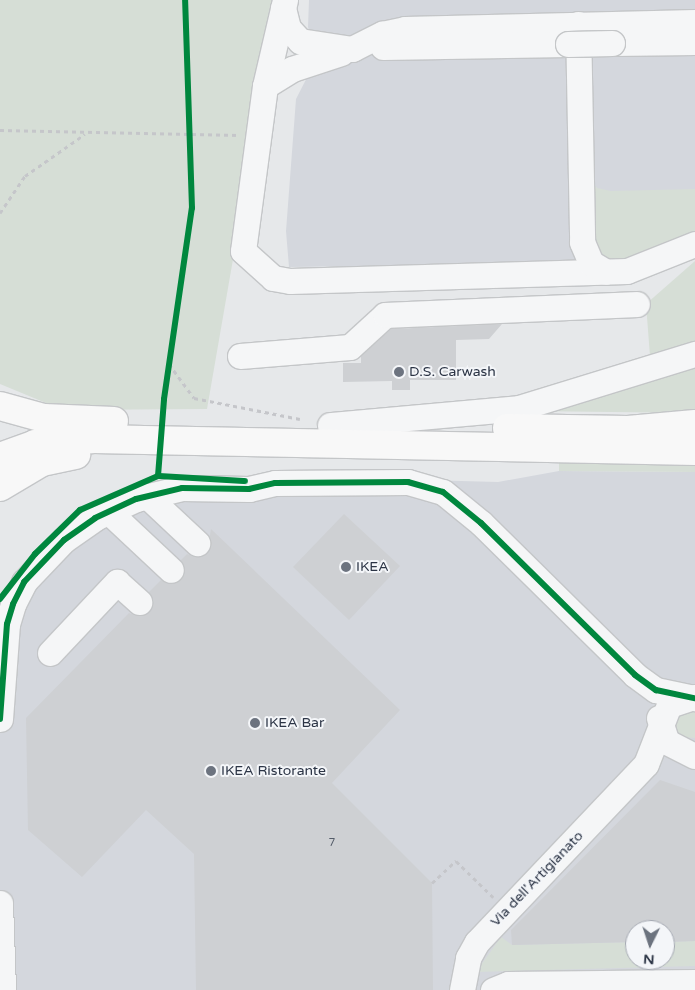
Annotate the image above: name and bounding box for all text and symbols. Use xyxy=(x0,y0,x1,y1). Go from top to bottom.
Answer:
place label: D.S. Carwash xyxy=(409,364,496,380)
marker: D.S. Carwash xyxy=(393,366,405,378)
place label: IKEA xyxy=(356,559,389,575)
marker: IKEA xyxy=(340,561,352,573)
place label: IKEA Bar xyxy=(265,715,324,731)
marker: IKEA Bar xyxy=(249,717,261,729)
place label: IKEA Ristorante xyxy=(221,763,326,779)
marker: IKEA Ristorante xyxy=(205,765,217,777)
street label: Via dell'Artigianato xyxy=(487,828,587,930)
house number: 7 xyxy=(329,836,335,850)
north arrow xyxy=(625,920,675,970)
text: N xyxy=(643,951,655,968)

